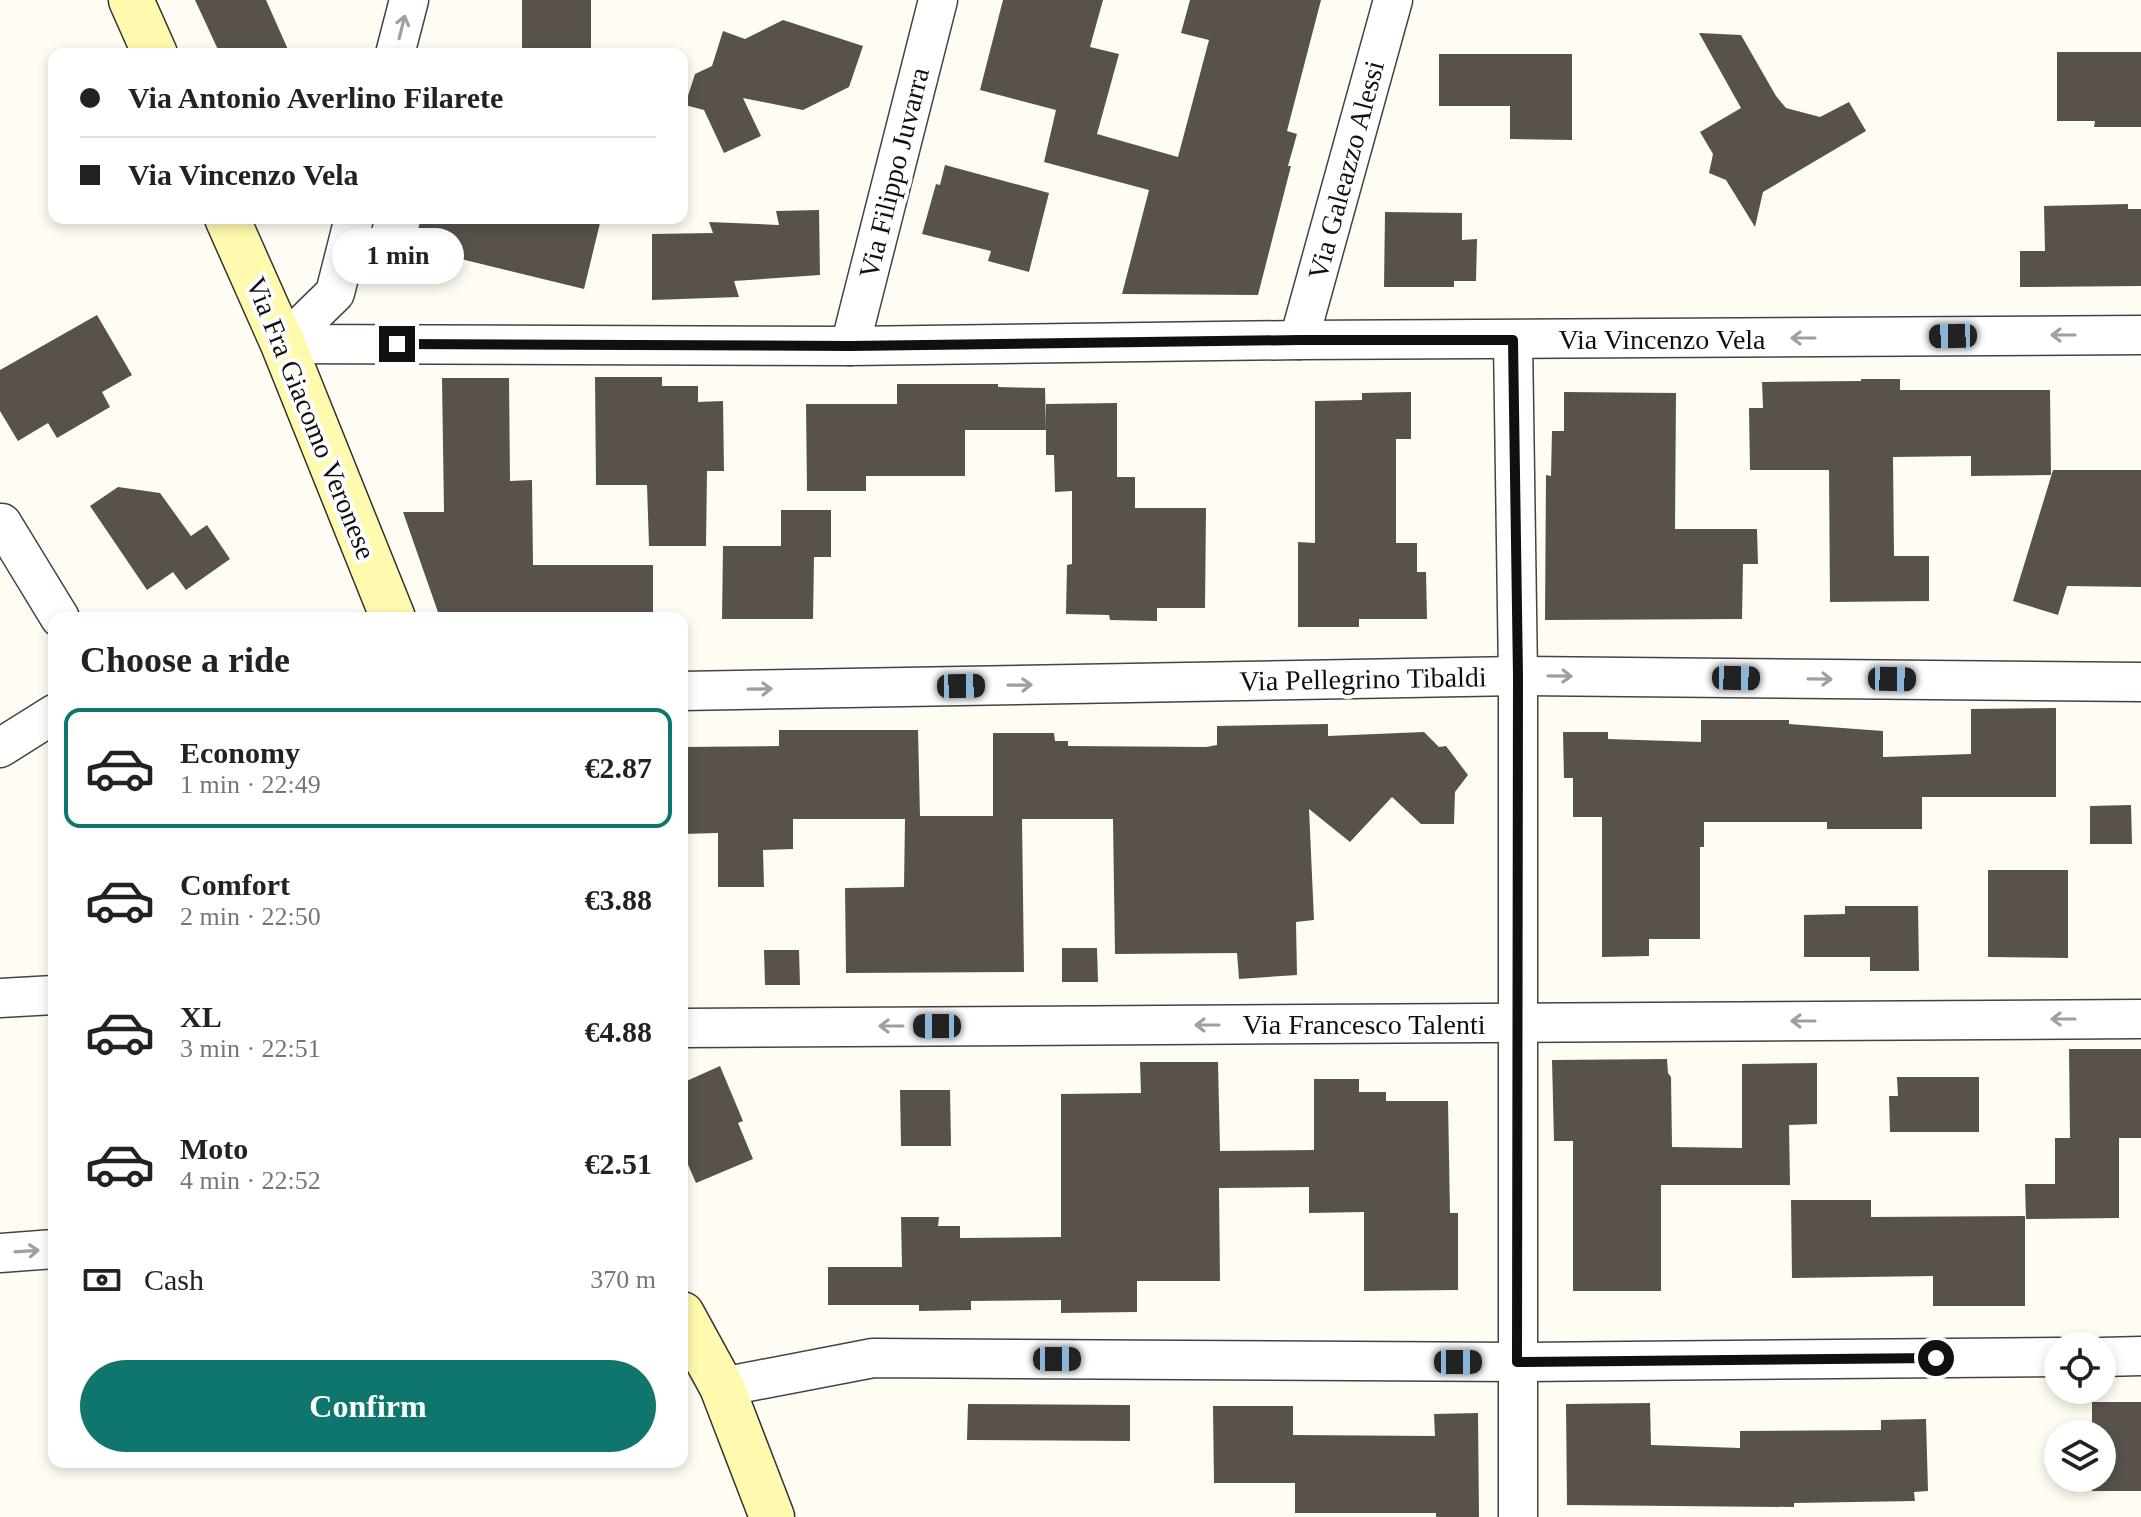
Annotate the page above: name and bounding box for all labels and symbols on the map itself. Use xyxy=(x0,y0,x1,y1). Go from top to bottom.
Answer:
one-way arrow xyxy=(395,15,410,40)
street label: Via Galeazzo Alessi xyxy=(1302,57,1390,283)
street label: Via Filippo Juvarra xyxy=(853,64,935,282)
callout: 1 min xyxy=(331,228,463,284)
street label: Via Fra Giacomo Veronese xyxy=(240,272,382,564)
street label: Via Vincenzo Vela xyxy=(1558,324,1766,355)
car xyxy=(1929,324,1977,348)
route end xyxy=(379,326,415,362)
one-way arrow xyxy=(2050,327,2077,343)
one-way arrow xyxy=(1790,330,1817,345)
street label: Via Pellegrino Tibaldi xyxy=(1239,661,1487,697)
car xyxy=(1712,666,1760,690)
car xyxy=(1868,667,1916,691)
one-way arrow xyxy=(1546,668,1573,684)
one-way arrow xyxy=(1806,671,1833,686)
car xyxy=(937,674,985,698)
one-way arrow xyxy=(1006,677,1033,692)
one-way arrow xyxy=(746,682,773,697)
street label: Via Francesco Talenti xyxy=(1242,1009,1486,1040)
one-way arrow xyxy=(2050,1011,2077,1027)
one-way arrow xyxy=(1790,1013,1817,1029)
car xyxy=(913,1014,961,1038)
one-way arrow xyxy=(1194,1017,1221,1032)
one-way arrow xyxy=(878,1018,905,1034)
one-way arrow xyxy=(13,1243,40,1258)
route start xyxy=(1918,1340,1954,1376)
car xyxy=(1033,1347,1081,1371)
car xyxy=(1434,1350,1482,1374)

